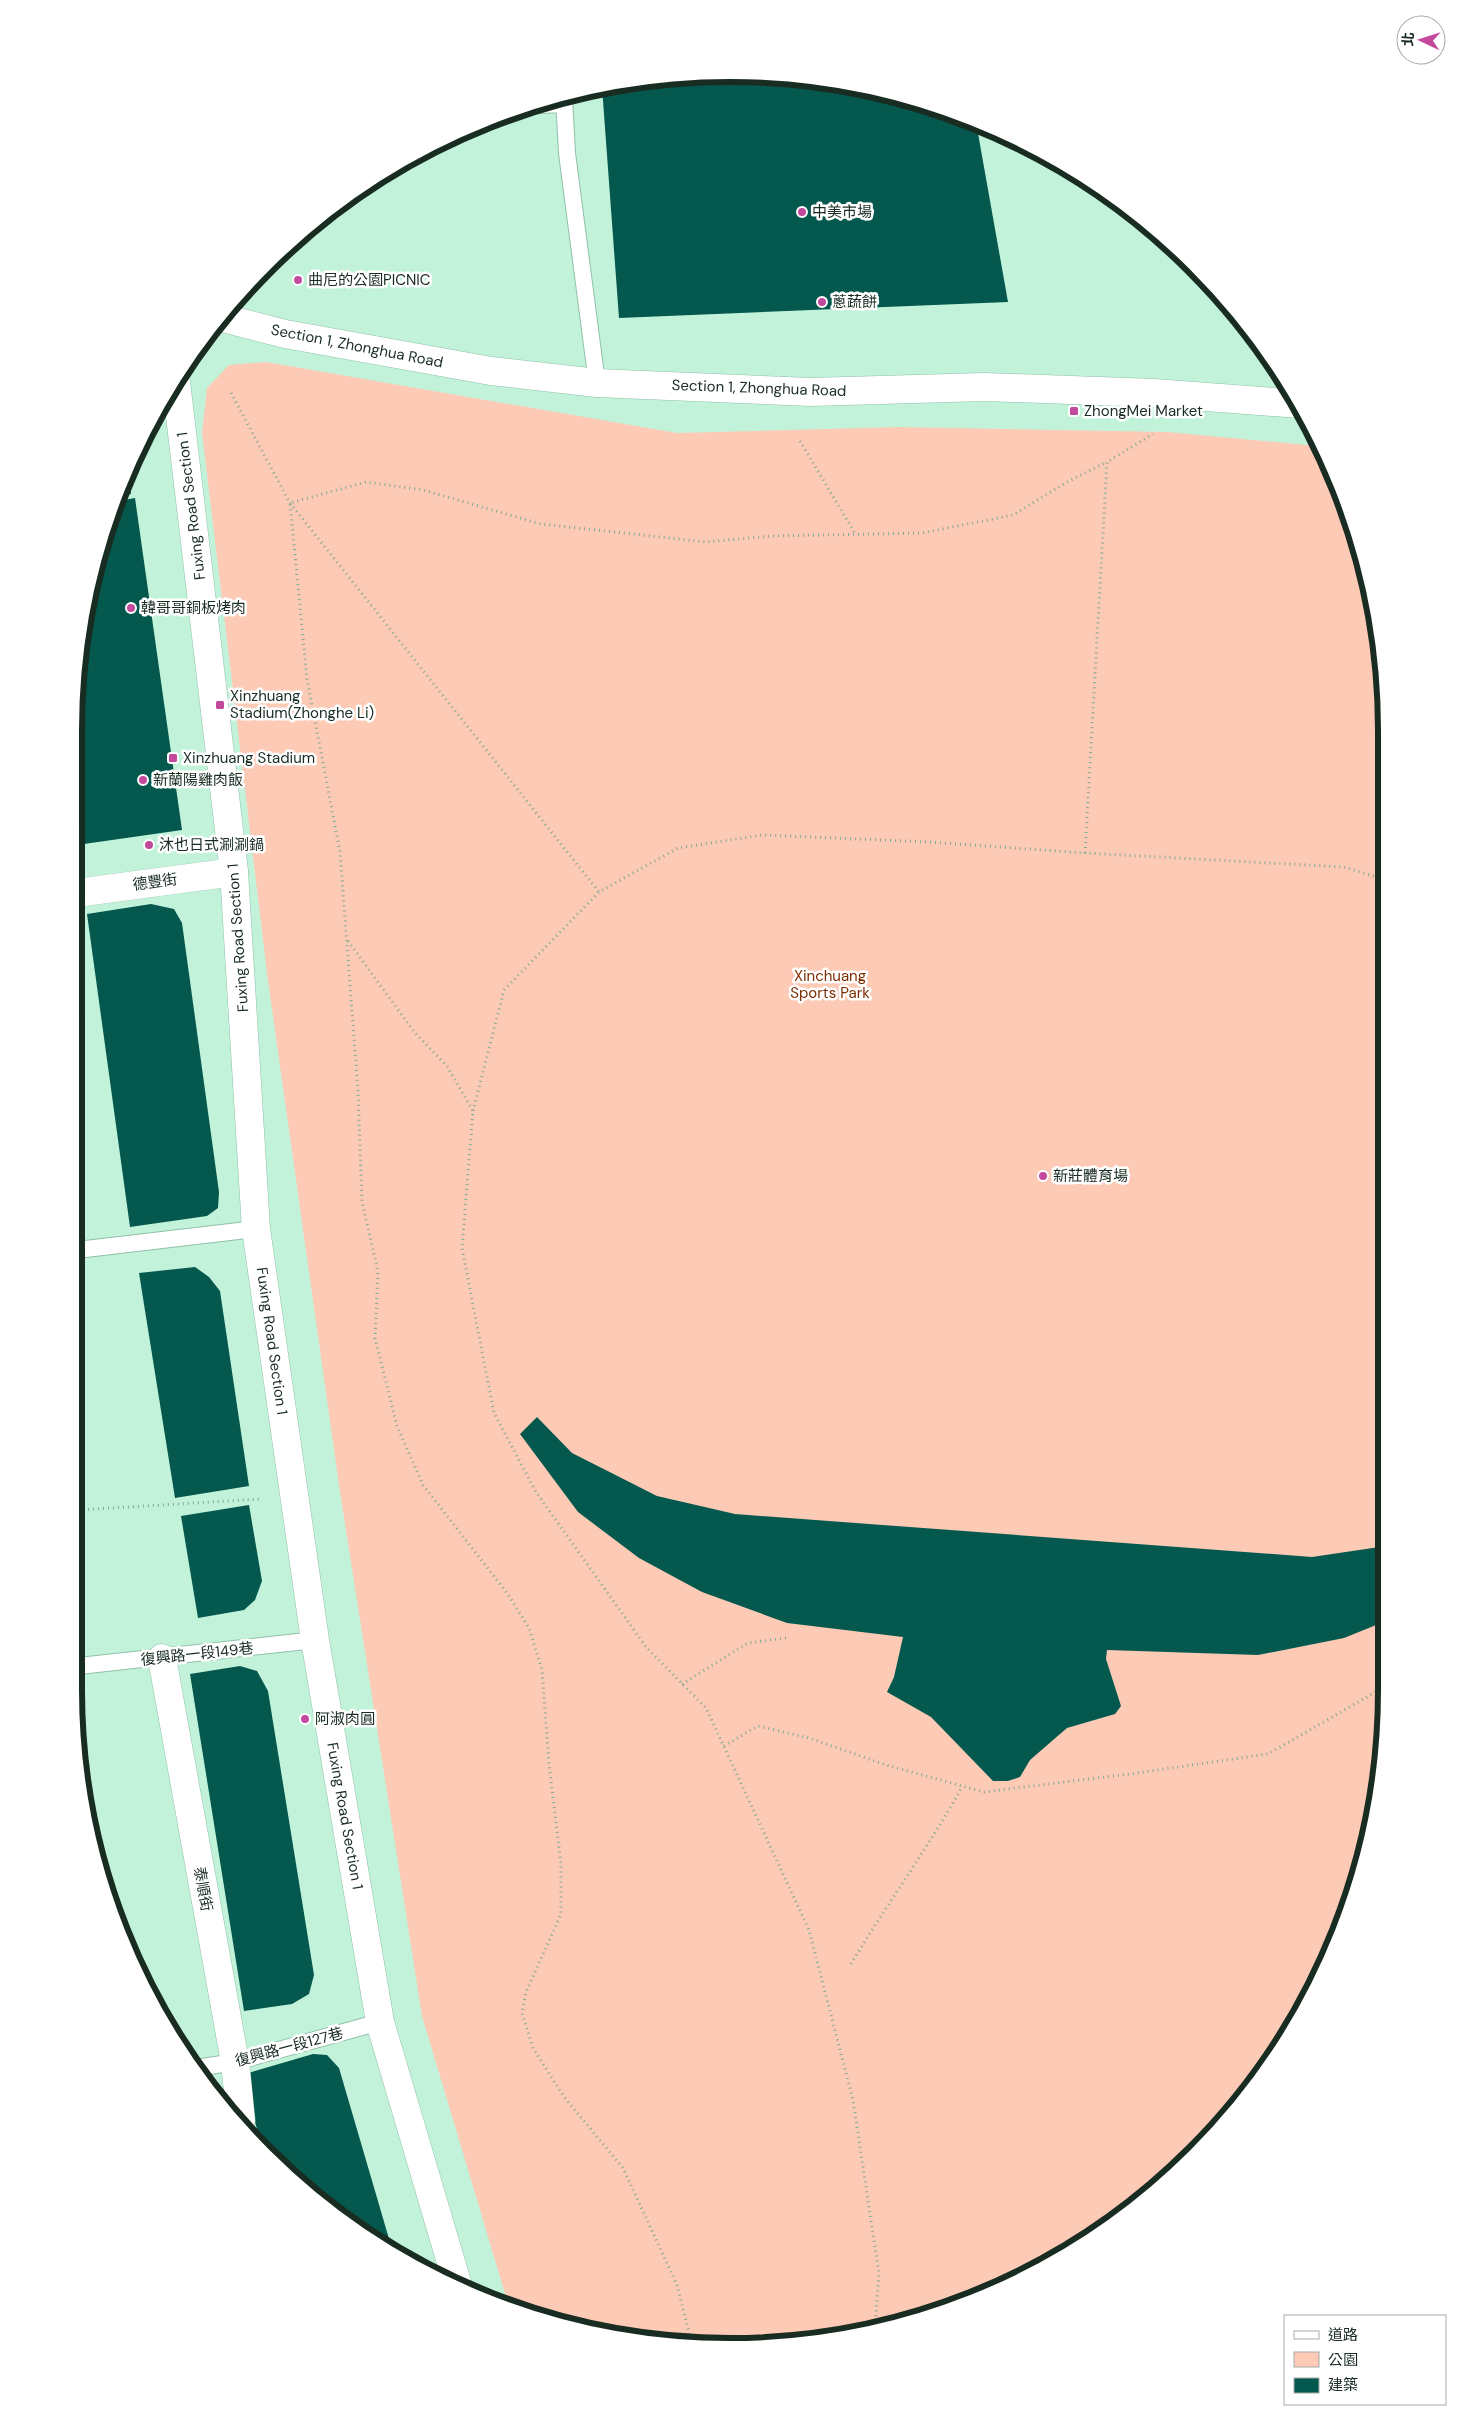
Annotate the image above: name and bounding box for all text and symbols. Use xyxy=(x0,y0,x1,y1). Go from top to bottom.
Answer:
north arrow xyxy=(1396,15,1446,65)
text: 北 xyxy=(1399,31,1417,47)
place label: 中美市場 xyxy=(812,202,872,222)
marker: 中美市場 xyxy=(796,206,808,218)
place label: 曲尼的公園PICNIC xyxy=(308,270,431,290)
marker: 曲尼的公園PICNIC xyxy=(292,274,304,286)
place label: 蔥蔬餅 xyxy=(832,292,877,312)
marker: 蔥蔬餅 xyxy=(816,296,828,308)
street label: Section 1, Zhonghua Road xyxy=(269,319,445,373)
street label: Section 1, Zhonghua Road xyxy=(671,375,847,401)
place label: ZhongMei Market xyxy=(1084,401,1203,421)
marker: ZhongMei Market xyxy=(1068,405,1080,417)
street label: Fuxing Road Section 1 xyxy=(172,431,210,581)
place label: 韓哥哥銅板烤肉 xyxy=(141,598,246,618)
marker: 韓哥哥銅板烤肉 xyxy=(125,602,137,614)
place label: Xinzhuang Stadium(Zhonghe Li) xyxy=(230,686,374,723)
marker: Xinzhuang Stadium(Zhonghe Li) xyxy=(214,699,226,711)
place label: Xinzhuang Stadium xyxy=(183,748,315,768)
marker: Xinzhuang Stadium xyxy=(167,752,179,764)
place label: 新蘭陽雞肉飯 xyxy=(153,770,243,790)
marker: 新蘭陽雞肉飯 xyxy=(137,774,149,786)
place label: 沐也日式涮涮鍋 xyxy=(159,835,264,855)
marker: 沐也日式涮涮鍋 xyxy=(143,839,155,851)
street label: Fuxing Road Section 1 xyxy=(223,863,253,1013)
street label: 德豐街 xyxy=(131,869,179,895)
park label: Xinchuang Sports Park xyxy=(790,966,870,1003)
place label: 新莊體育場 xyxy=(1053,1166,1128,1186)
marker: 新莊體育場 xyxy=(1037,1170,1049,1182)
street label: Fuxing Road Section 1 xyxy=(252,1266,292,1416)
street label: 復興路一段149巷 xyxy=(140,1638,254,1670)
place label: 阿淑肉圓 xyxy=(315,1709,375,1729)
marker: 阿淑肉圓 xyxy=(299,1713,311,1725)
street label: Fuxing Road Section 1 xyxy=(322,1741,368,1891)
street label: 泰順街 xyxy=(189,1865,217,1913)
street label: 復興路一段127巷 xyxy=(233,2023,345,2071)
legend xyxy=(1284,2315,1446,2405)
text: 道路 xyxy=(1328,2325,1358,2345)
text: 公園 xyxy=(1328,2350,1358,2370)
text: 建築 xyxy=(1328,2375,1358,2395)

